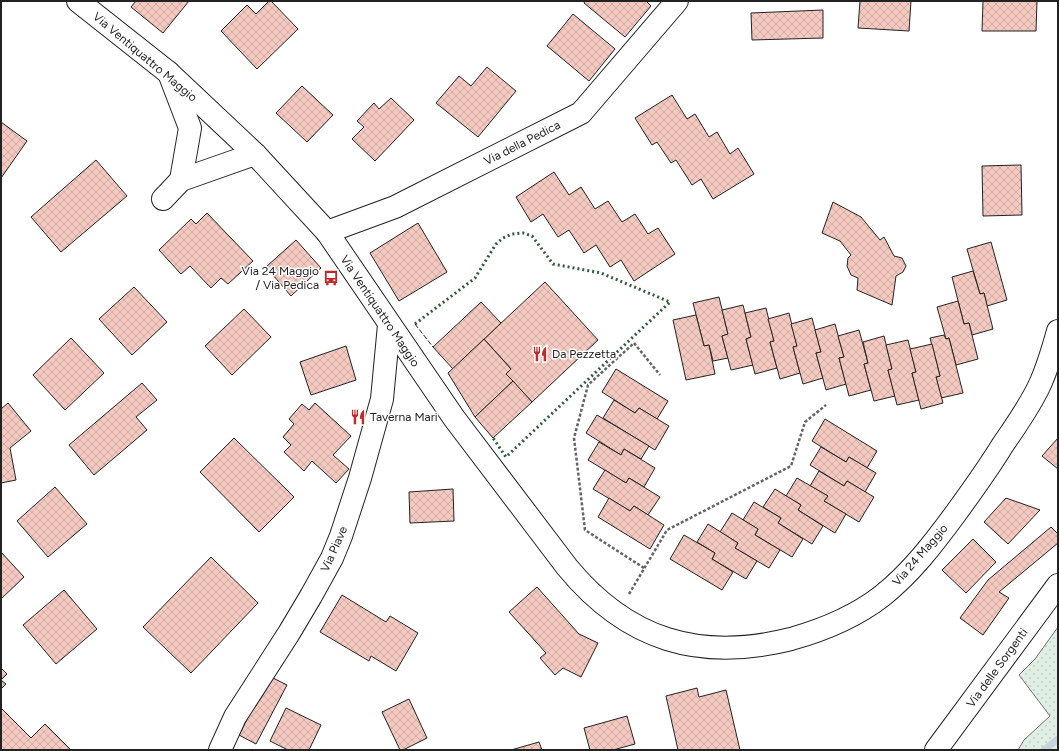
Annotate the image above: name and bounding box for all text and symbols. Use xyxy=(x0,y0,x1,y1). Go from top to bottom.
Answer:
street label: Via Ventiquattro Maggio xyxy=(90,9,200,105)
street label: Via della Pedica xyxy=(481,118,563,168)
street label: Via Ventiquattro Maggio xyxy=(337,253,423,369)
place label: Via 24 Maggio / Via Pedica xyxy=(242,264,319,292)
bus stop icon: Via 24 Maggio / Via Pedica xyxy=(322,269,340,287)
restaurant icon: Da Pezzetta xyxy=(531,345,549,363)
place label: Da Pezzetta xyxy=(552,347,616,361)
restaurant icon: Taverna Mari xyxy=(349,408,367,426)
place label: Taverna Mari xyxy=(370,410,438,424)
street label: Via 24 Maggio xyxy=(889,521,951,589)
street label: Via Piave xyxy=(318,524,350,574)
street label: Via delle Sorgenti xyxy=(964,626,1030,710)

